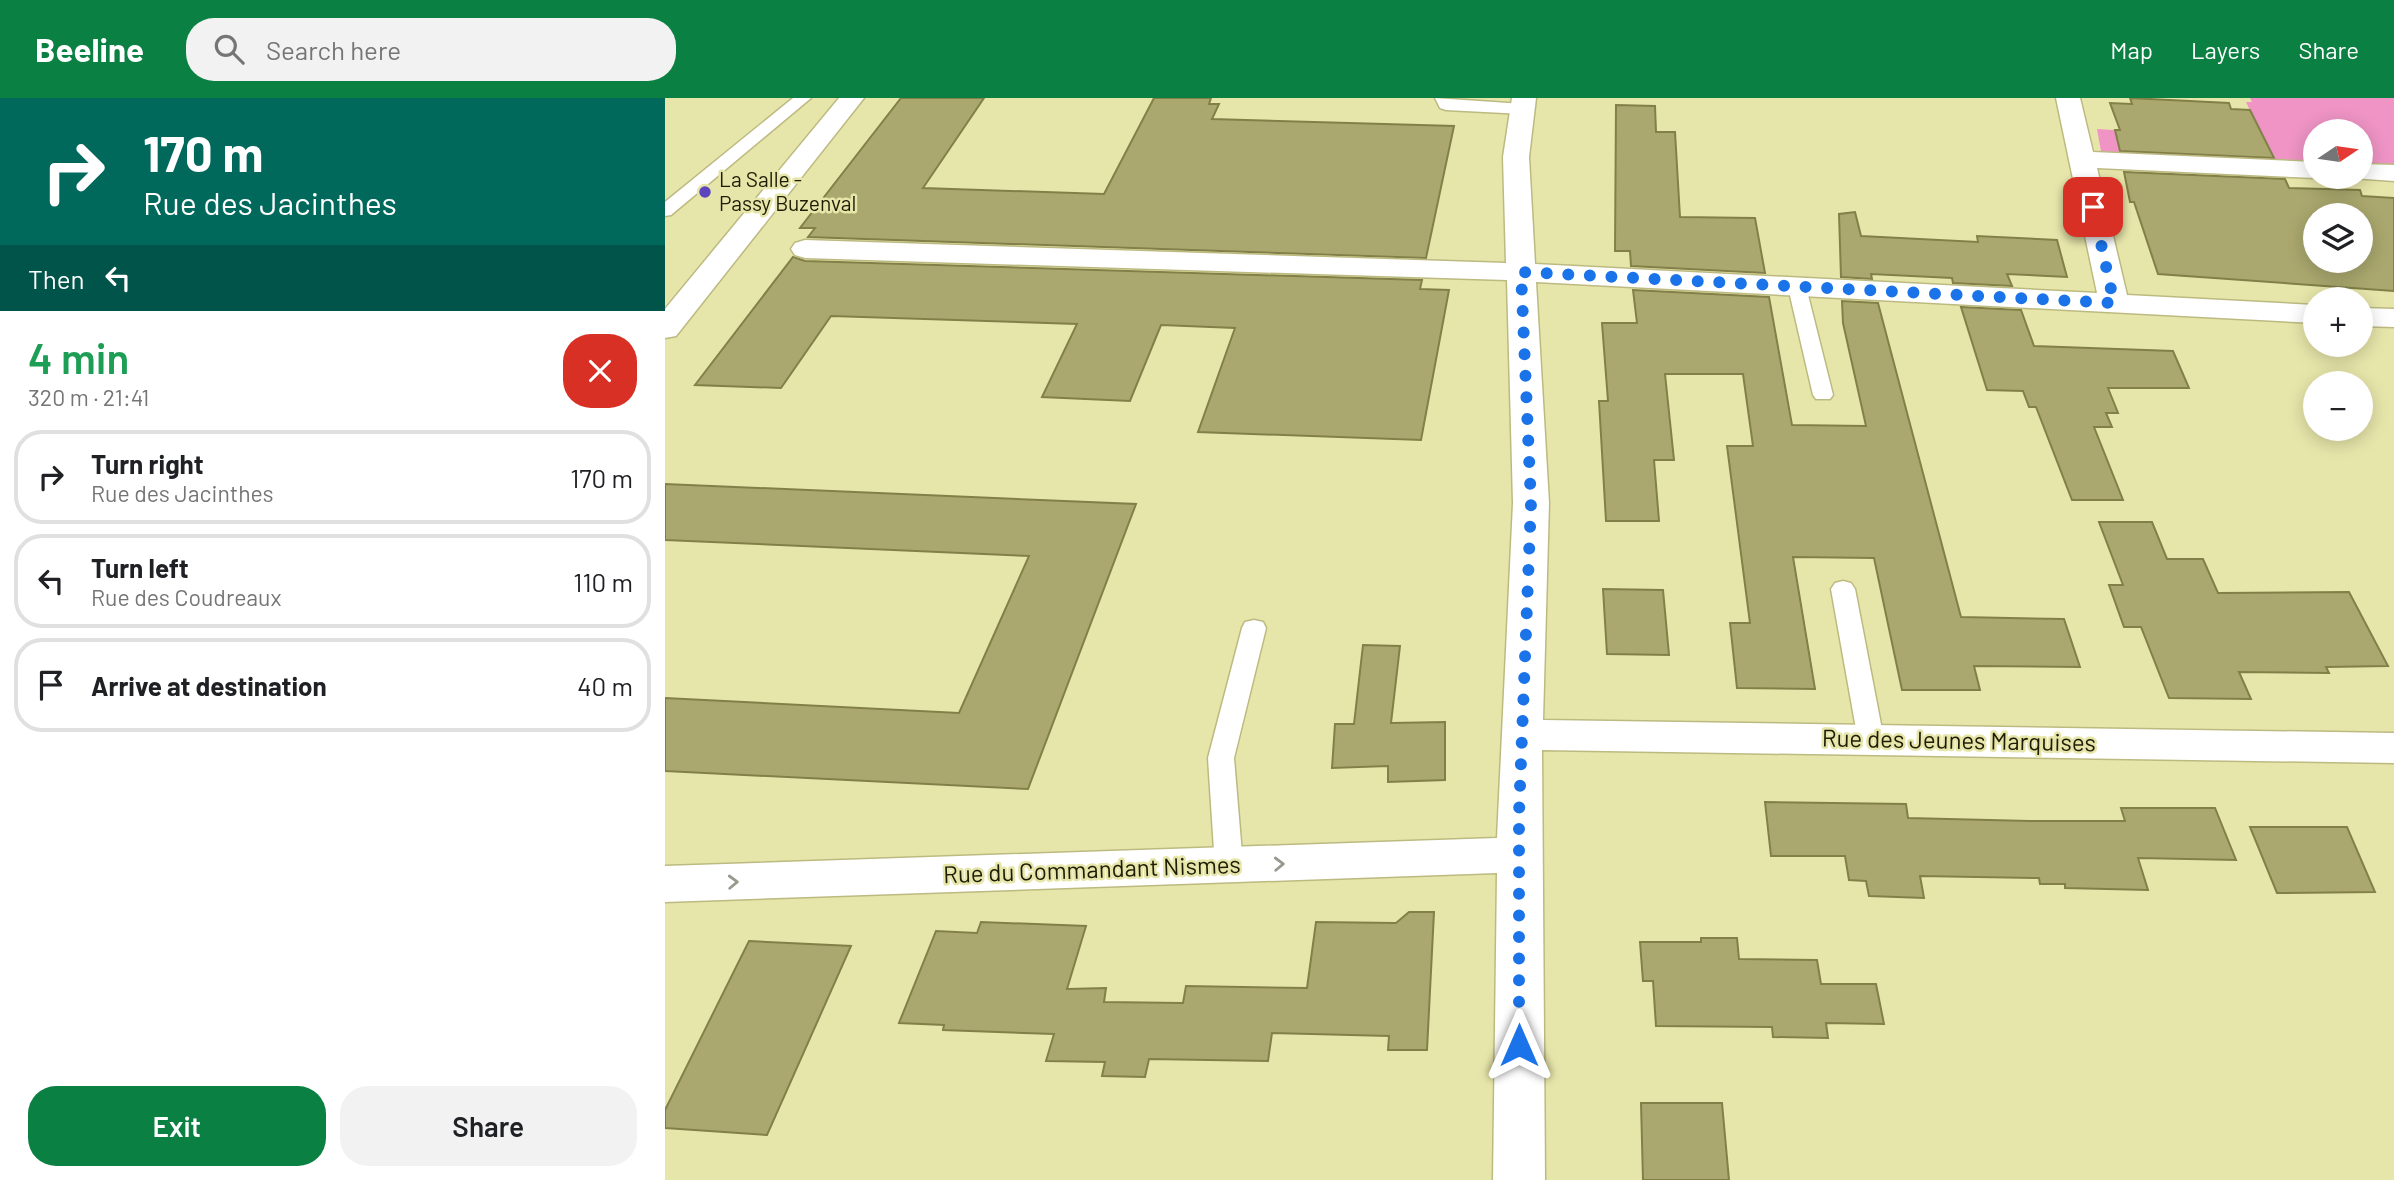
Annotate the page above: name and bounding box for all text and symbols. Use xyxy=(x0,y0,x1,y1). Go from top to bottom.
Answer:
search box xyxy=(186,18,676,81)
text: Beeline xyxy=(35,29,144,69)
icon: search xyxy=(210,30,248,68)
text: Search here xyxy=(266,34,401,65)
text: Map xyxy=(2110,35,2153,64)
text: Layers xyxy=(2191,35,2260,64)
text: Share xyxy=(2298,35,2359,64)
north arrow xyxy=(2303,119,2373,189)
map controls xyxy=(2303,119,2373,441)
text: 170 m xyxy=(143,123,263,182)
icon: right xyxy=(28,126,119,217)
place label: La Salle - Passy Buzenval xyxy=(719,166,856,215)
pin xyxy=(2063,177,2123,237)
text: Rue des Jacinthes xyxy=(143,183,397,221)
marker: La Salle - Passy Buzenval xyxy=(697,184,713,200)
icon: arrive xyxy=(2074,188,2112,226)
button: layers xyxy=(2303,203,2373,273)
icon: left xyxy=(99,259,137,297)
text: Then xyxy=(28,263,85,294)
button: + xyxy=(2303,287,2373,357)
text: 4 min xyxy=(28,332,129,382)
button: close xyxy=(563,334,637,408)
button: − xyxy=(2303,371,2373,441)
text: 320 m · 21:41 xyxy=(28,383,149,411)
text: Turn right xyxy=(91,448,204,479)
icon: right xyxy=(32,458,70,496)
text: 170 m xyxy=(570,462,633,493)
text: Rue des Jacinthes xyxy=(91,479,274,507)
text: Turn left xyxy=(91,552,189,583)
icon: left xyxy=(32,562,70,600)
text: 110 m xyxy=(573,566,633,597)
text: Rue des Coudreaux xyxy=(91,583,281,611)
icon: arrive xyxy=(32,666,70,704)
text: Arrive at destination xyxy=(91,670,327,701)
text: 40 m xyxy=(577,670,633,701)
street label: Rue des Jeunes Marquises xyxy=(1822,723,2096,756)
street label: Rue du Commandant Nismes xyxy=(943,849,1241,888)
one-way arrow xyxy=(1274,856,1285,871)
one-way arrow xyxy=(728,874,739,890)
position arrow xyxy=(1482,1008,1556,1082)
button: Exit xyxy=(28,1086,326,1166)
button: Share xyxy=(340,1086,637,1166)

